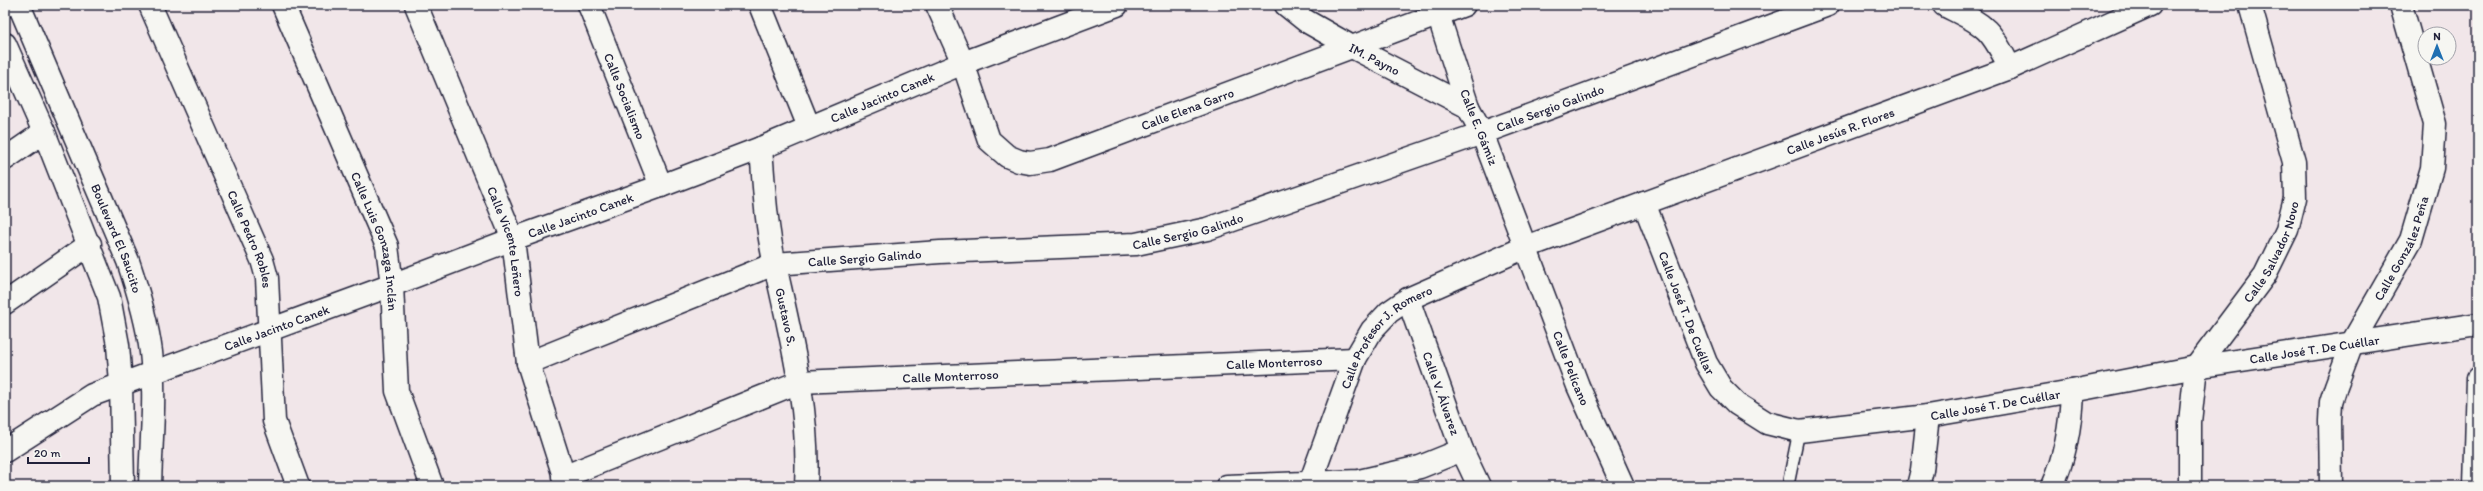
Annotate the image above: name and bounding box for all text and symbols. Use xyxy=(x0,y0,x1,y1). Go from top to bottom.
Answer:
north arrow xyxy=(2417,26,2457,66)
text: N xyxy=(2433,30,2441,43)
street label: IM. Payno xyxy=(1347,39,1403,78)
street label: Calle Socialismo xyxy=(601,51,649,142)
street label: Calle Jacinto Canek xyxy=(828,68,936,125)
street label: Calle Sergio Galindo xyxy=(1494,81,1606,135)
street label: Calle Elena Garro xyxy=(1139,84,1236,133)
street label: Calle E. Gámiz xyxy=(1457,87,1501,167)
street label: Calle Jesús R. Flores xyxy=(1784,104,1896,158)
street label: Calle Luis Gonzaga Inclán xyxy=(348,169,401,312)
street label: Boulevard El Saucito xyxy=(88,181,145,295)
street label: Calle Vicente Leñero xyxy=(484,184,527,298)
street label: Calle Pedro Robles xyxy=(225,188,275,289)
street label: Calle Jacinto Canek xyxy=(526,189,635,241)
street label: Calle González Peña xyxy=(2370,194,2431,303)
street label: Calle Salvador Novo xyxy=(2240,199,2302,305)
street label: Calle Sergio Galindo xyxy=(1131,209,1245,252)
street label: Calle Sergio Galindo xyxy=(807,246,922,269)
street label: Calle José T. De Cuéllar xyxy=(1656,249,1719,378)
street label: Calle Profesor J. Romero xyxy=(1337,282,1435,391)
street label: Gustavo S. xyxy=(773,286,800,347)
street label: Calle Jacinto Canek xyxy=(222,301,331,353)
street label: Calle Pelícano xyxy=(1550,329,1593,408)
street label: Calle José T. De Cuéllar xyxy=(2248,331,2381,366)
street label: Calle V. Álvarez xyxy=(1420,349,1463,437)
street label: Calle Monterroso xyxy=(1226,353,1323,372)
street label: Calle Monterroso xyxy=(902,366,999,385)
street label: Calle José T. De Cuéllar xyxy=(1929,386,2062,423)
scale bar xyxy=(28,439,89,465)
text: 20 m xyxy=(34,446,61,460)

